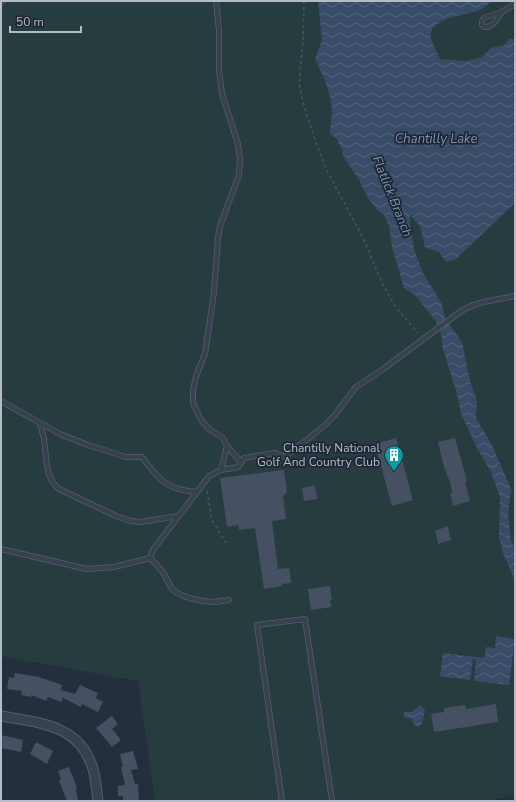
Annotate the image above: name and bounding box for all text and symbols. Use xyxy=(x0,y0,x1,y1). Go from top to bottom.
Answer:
scale bar xyxy=(10,8,81,34)
text: 50 m xyxy=(16,14,44,30)
water label: Chantilly Lake xyxy=(395,130,477,148)
water label: Flatlick Branch xyxy=(368,153,417,240)
place label: Chantilly National Golf And Country Club xyxy=(257,440,380,470)
building icon: Chantilly National Golf And Country Club xyxy=(383,444,405,472)

